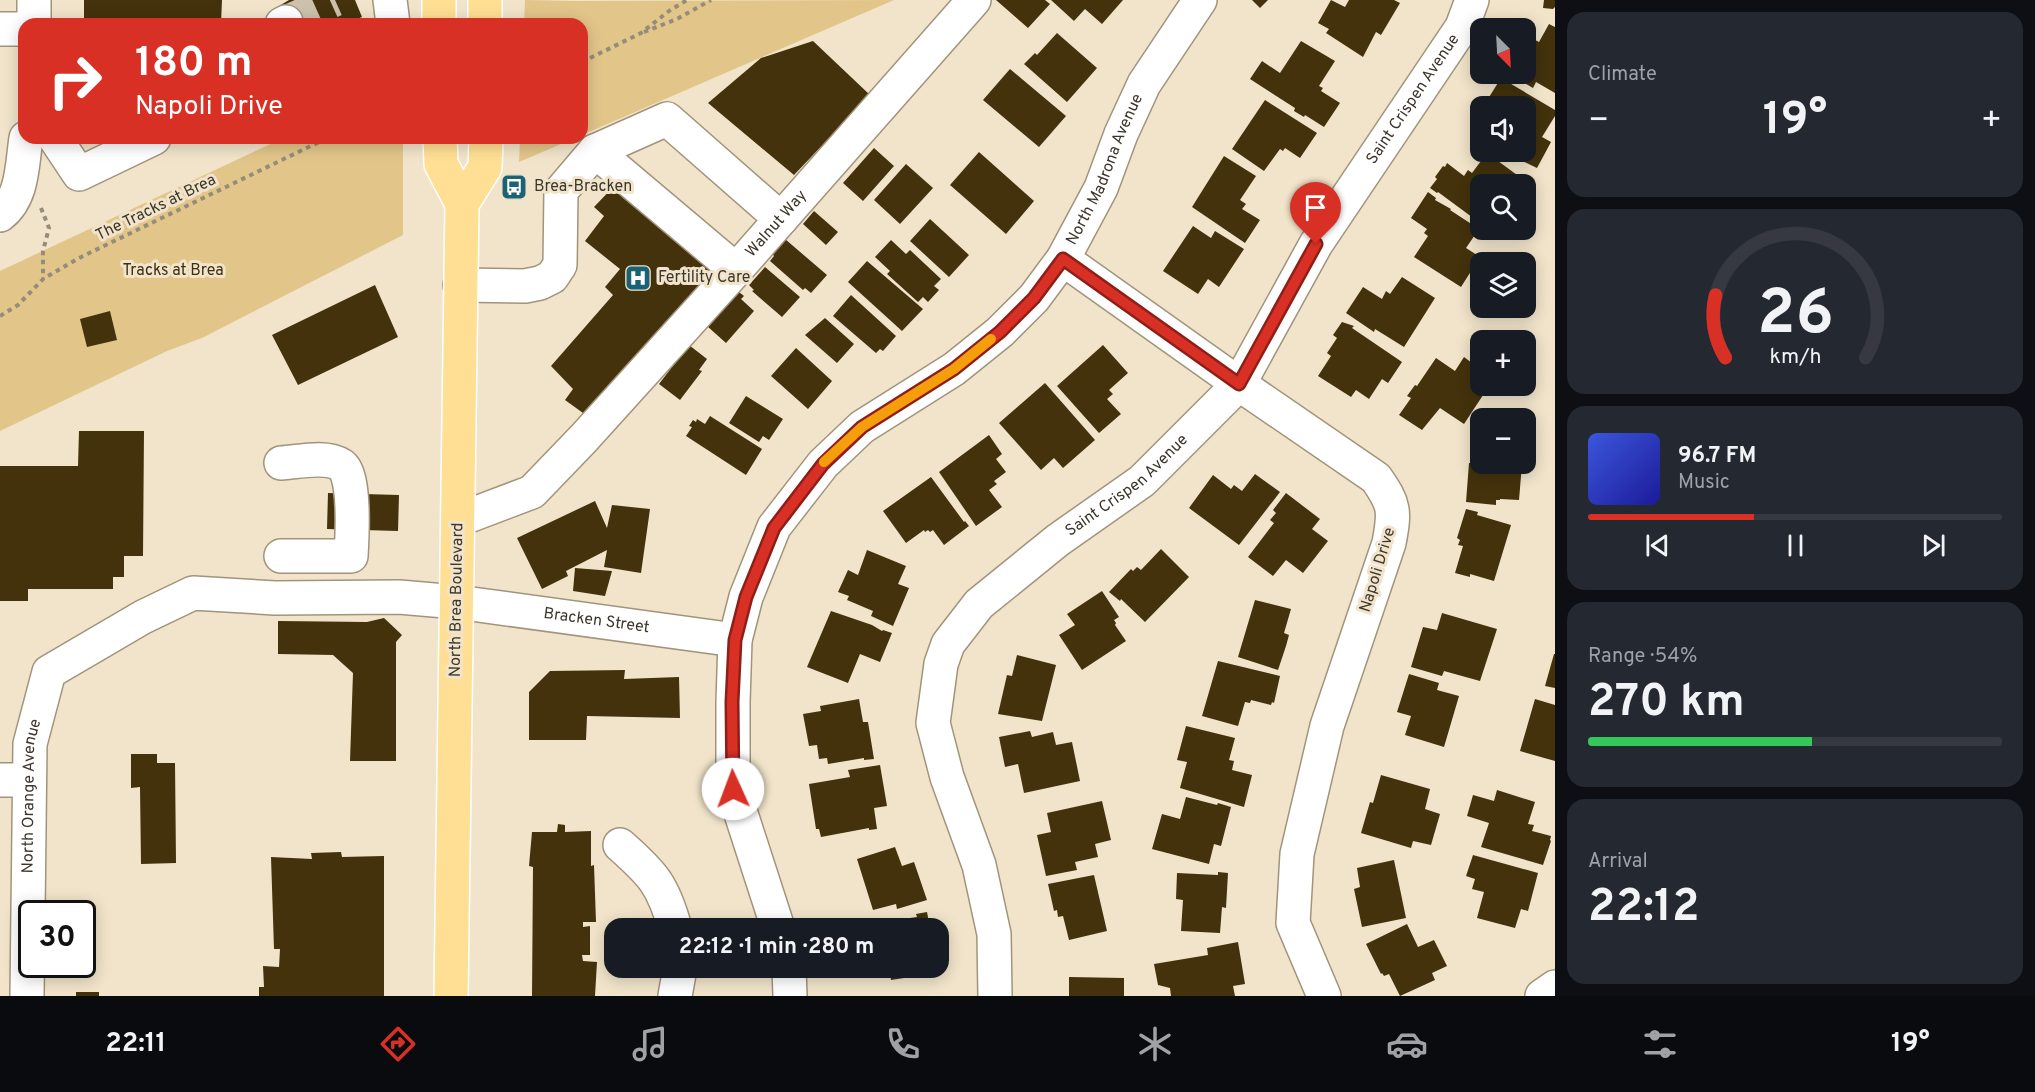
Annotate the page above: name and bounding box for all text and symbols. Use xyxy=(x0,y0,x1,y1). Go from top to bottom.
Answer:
north arrow xyxy=(1470,18,1536,84)
map controls xyxy=(1470,18,1536,474)
street label: Saint Crispen Avenue xyxy=(1362,30,1464,168)
text: 180 m xyxy=(135,38,252,91)
icon: right xyxy=(36,42,114,120)
text: Climate xyxy=(1588,62,1657,88)
text: Napoli Drive xyxy=(135,90,283,124)
street label: North Madrona Avenue xyxy=(1062,91,1148,249)
text: 19° xyxy=(1763,93,1827,150)
button: sound xyxy=(1470,96,1536,162)
text: − xyxy=(1588,101,1609,143)
text: + xyxy=(1981,101,2002,143)
street label: The Tracks at Brea xyxy=(93,170,219,246)
bus stop icon: Brea-Bracken xyxy=(499,172,529,202)
button: search xyxy=(1470,174,1536,240)
place label: Brea-Bracken xyxy=(534,177,632,197)
pin xyxy=(1290,182,1341,244)
street label: Walnut Way xyxy=(742,186,812,262)
icon: arrive xyxy=(1299,191,1332,224)
button: layers xyxy=(1470,252,1536,318)
park label: Tracks at Brea xyxy=(122,261,224,281)
hospital icon: Fertility Care xyxy=(623,263,653,293)
place label: Fertility Care xyxy=(658,268,750,288)
text: 26 xyxy=(1757,277,1833,356)
button: + xyxy=(1470,330,1536,396)
text: km/h xyxy=(1769,345,1821,372)
button: − xyxy=(1470,408,1536,474)
street label: Saint Crispen Avenue xyxy=(1062,430,1193,541)
text: 96.7 FM xyxy=(1678,443,1756,470)
text: Music xyxy=(1678,470,1730,496)
street label: North Brea Boulevard xyxy=(446,523,468,677)
street label: Napoli Drive xyxy=(1356,525,1400,615)
icon: previous xyxy=(1641,529,1674,562)
icon: pause xyxy=(1779,529,1812,562)
icon: next xyxy=(1917,529,1950,562)
street label: Bracken Street xyxy=(542,604,651,638)
text: Range · 54% xyxy=(1588,644,1697,670)
text: 270 km xyxy=(1588,675,1745,732)
street label: North Orange Avenue xyxy=(18,717,46,874)
position arrow xyxy=(701,757,765,821)
text: Arrival xyxy=(1588,849,1648,875)
text: 22:12 xyxy=(1588,880,1700,937)
speed limit sign: 30 xyxy=(18,900,96,978)
text: 22:12 · 1 min · 280 m xyxy=(679,934,874,961)
icon: directions xyxy=(377,1023,419,1065)
icon: music xyxy=(629,1023,671,1065)
icon: phone xyxy=(882,1023,924,1065)
icon: climate xyxy=(1134,1023,1176,1065)
icon: car xyxy=(1386,1023,1428,1065)
icon: filters xyxy=(1639,1023,1681,1065)
text: 22:11 xyxy=(105,1027,166,1061)
text: 19° xyxy=(1891,1027,1930,1061)

